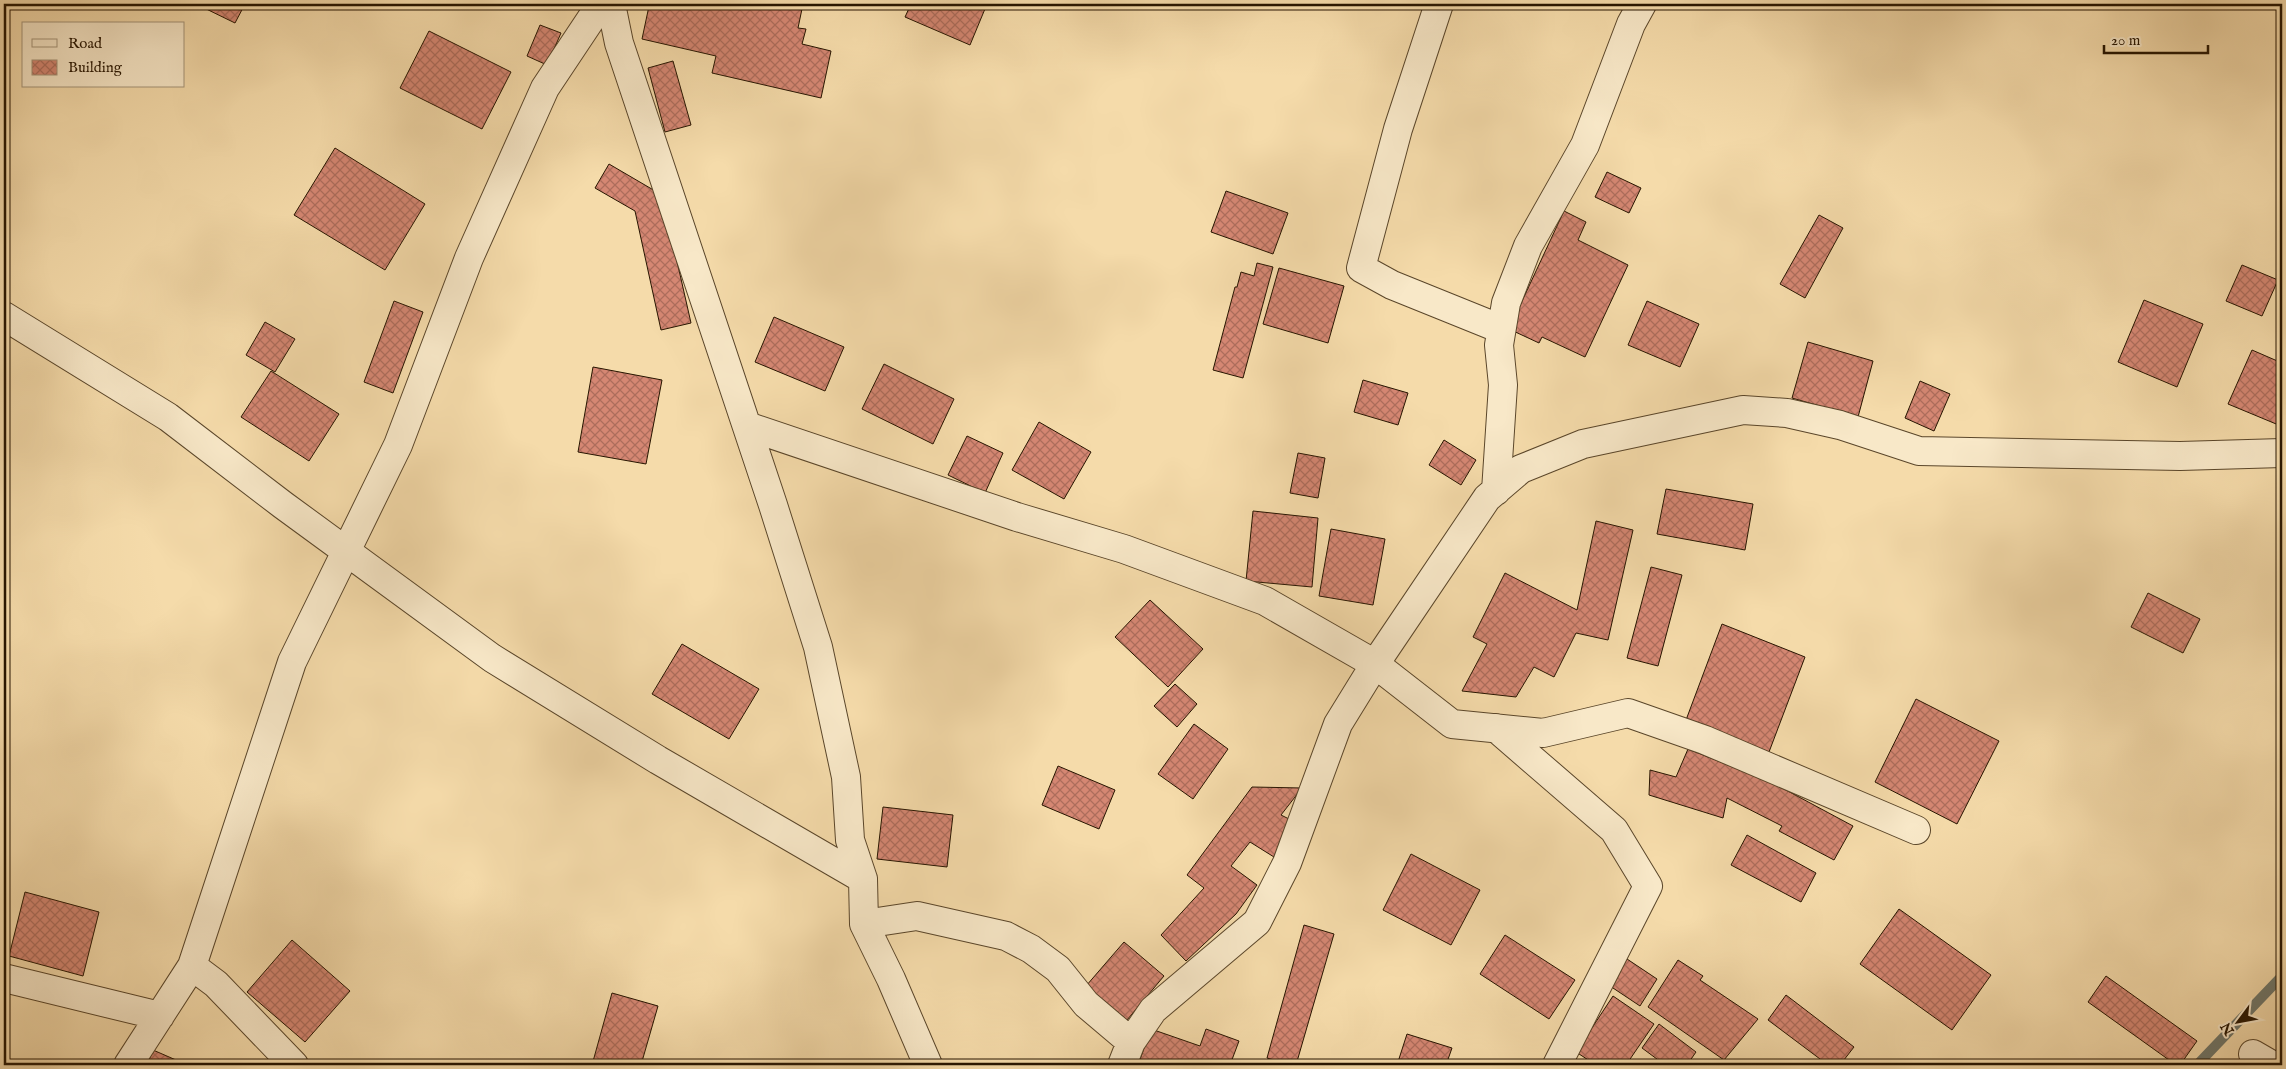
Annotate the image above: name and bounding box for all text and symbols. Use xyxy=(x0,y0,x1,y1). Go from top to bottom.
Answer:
legend xyxy=(22,22,185,88)
scale bar xyxy=(2104,22,2207,54)
text: 20 m xyxy=(2111,31,2141,50)
text: Road xyxy=(68,34,103,53)
text: Building xyxy=(68,58,123,77)
north arrow xyxy=(2214,996,2264,1046)
text: N xyxy=(2217,1018,2239,1039)

